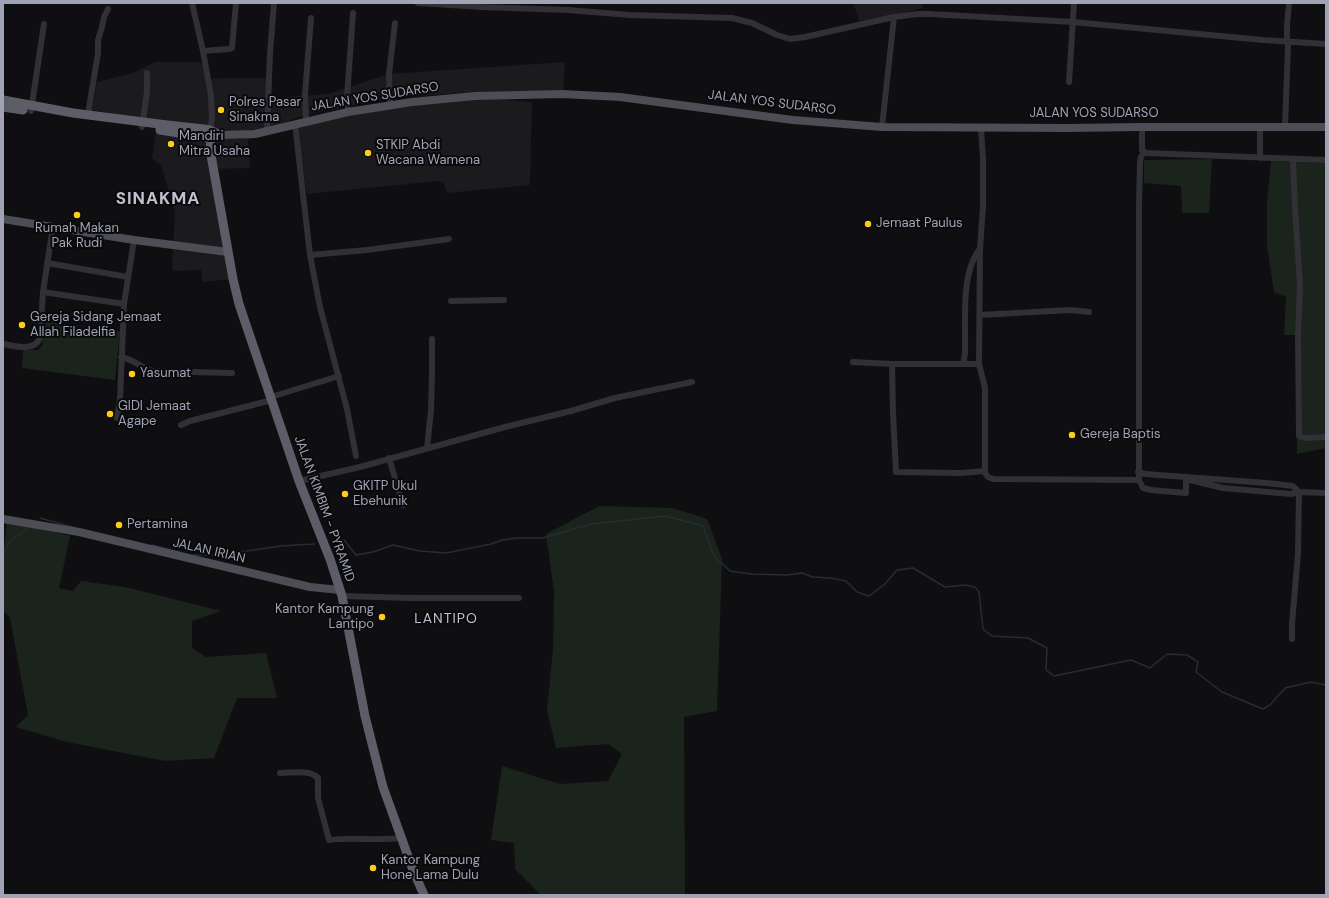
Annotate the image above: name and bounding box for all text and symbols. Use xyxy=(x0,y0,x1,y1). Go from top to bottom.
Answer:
street label: JALAN YOS SUDARSO xyxy=(310,79,440,115)
street label: JALAN YOS SUDARSO xyxy=(707,87,837,119)
place label: Polres Pasar Sinakma xyxy=(229,95,301,126)
marker: Polres Pasar Sinakma xyxy=(216,105,226,115)
street label: JALAN YOS SUDARSO xyxy=(1030,106,1158,122)
place label: Mandiri Mitra Usaha xyxy=(179,129,250,160)
place label: STKIP Abdi Wacana Wamena xyxy=(376,138,480,169)
marker: Mandiri Mitra Usaha xyxy=(166,139,176,149)
marker: STKIP Abdi Wacana Wamena xyxy=(363,148,373,158)
district label: SINAKMA xyxy=(116,190,200,210)
marker: Rumah Makan Pak Rudi xyxy=(72,210,82,220)
place label: Jemaat Paulus xyxy=(876,216,963,232)
marker: Jemaat Paulus xyxy=(863,219,873,229)
place label: Rumah Makan Pak Rudi xyxy=(35,221,119,252)
place label: Gereja Sidang Jemaat Allah Filadelfia xyxy=(30,310,161,341)
marker: Gereja Sidang Jemaat Allah Filadelfia xyxy=(17,320,27,330)
place label: Yasumat xyxy=(140,366,191,382)
marker: Yasumat xyxy=(127,369,137,379)
place label: GIDI Jemaat Agape xyxy=(118,399,191,430)
marker: GIDI Jemaat Agape xyxy=(105,409,115,419)
place label: Gereja Baptis xyxy=(1080,427,1160,443)
marker: Gereja Baptis xyxy=(1067,430,1077,440)
street label: JALAN KIMBIM - PYRAMID xyxy=(290,434,358,584)
place label: GKITP Ukul Ebehunik xyxy=(353,479,417,510)
marker: GKITP Ukul Ebehunik xyxy=(340,489,350,499)
place label: Pertamina xyxy=(127,517,188,533)
marker: Pertamina xyxy=(114,520,124,530)
street label: JALAN IRIAN xyxy=(171,535,247,567)
place label: Kantor Kampung Lantipo xyxy=(275,602,374,633)
district label: LANTIPO xyxy=(414,611,478,627)
marker: Kantor Kampung Lantipo xyxy=(377,612,387,622)
place label: Kantor Kampung Hone Lama Dulu xyxy=(381,853,480,884)
marker: Kantor Kampung Hone Lama Dulu xyxy=(368,863,378,873)

